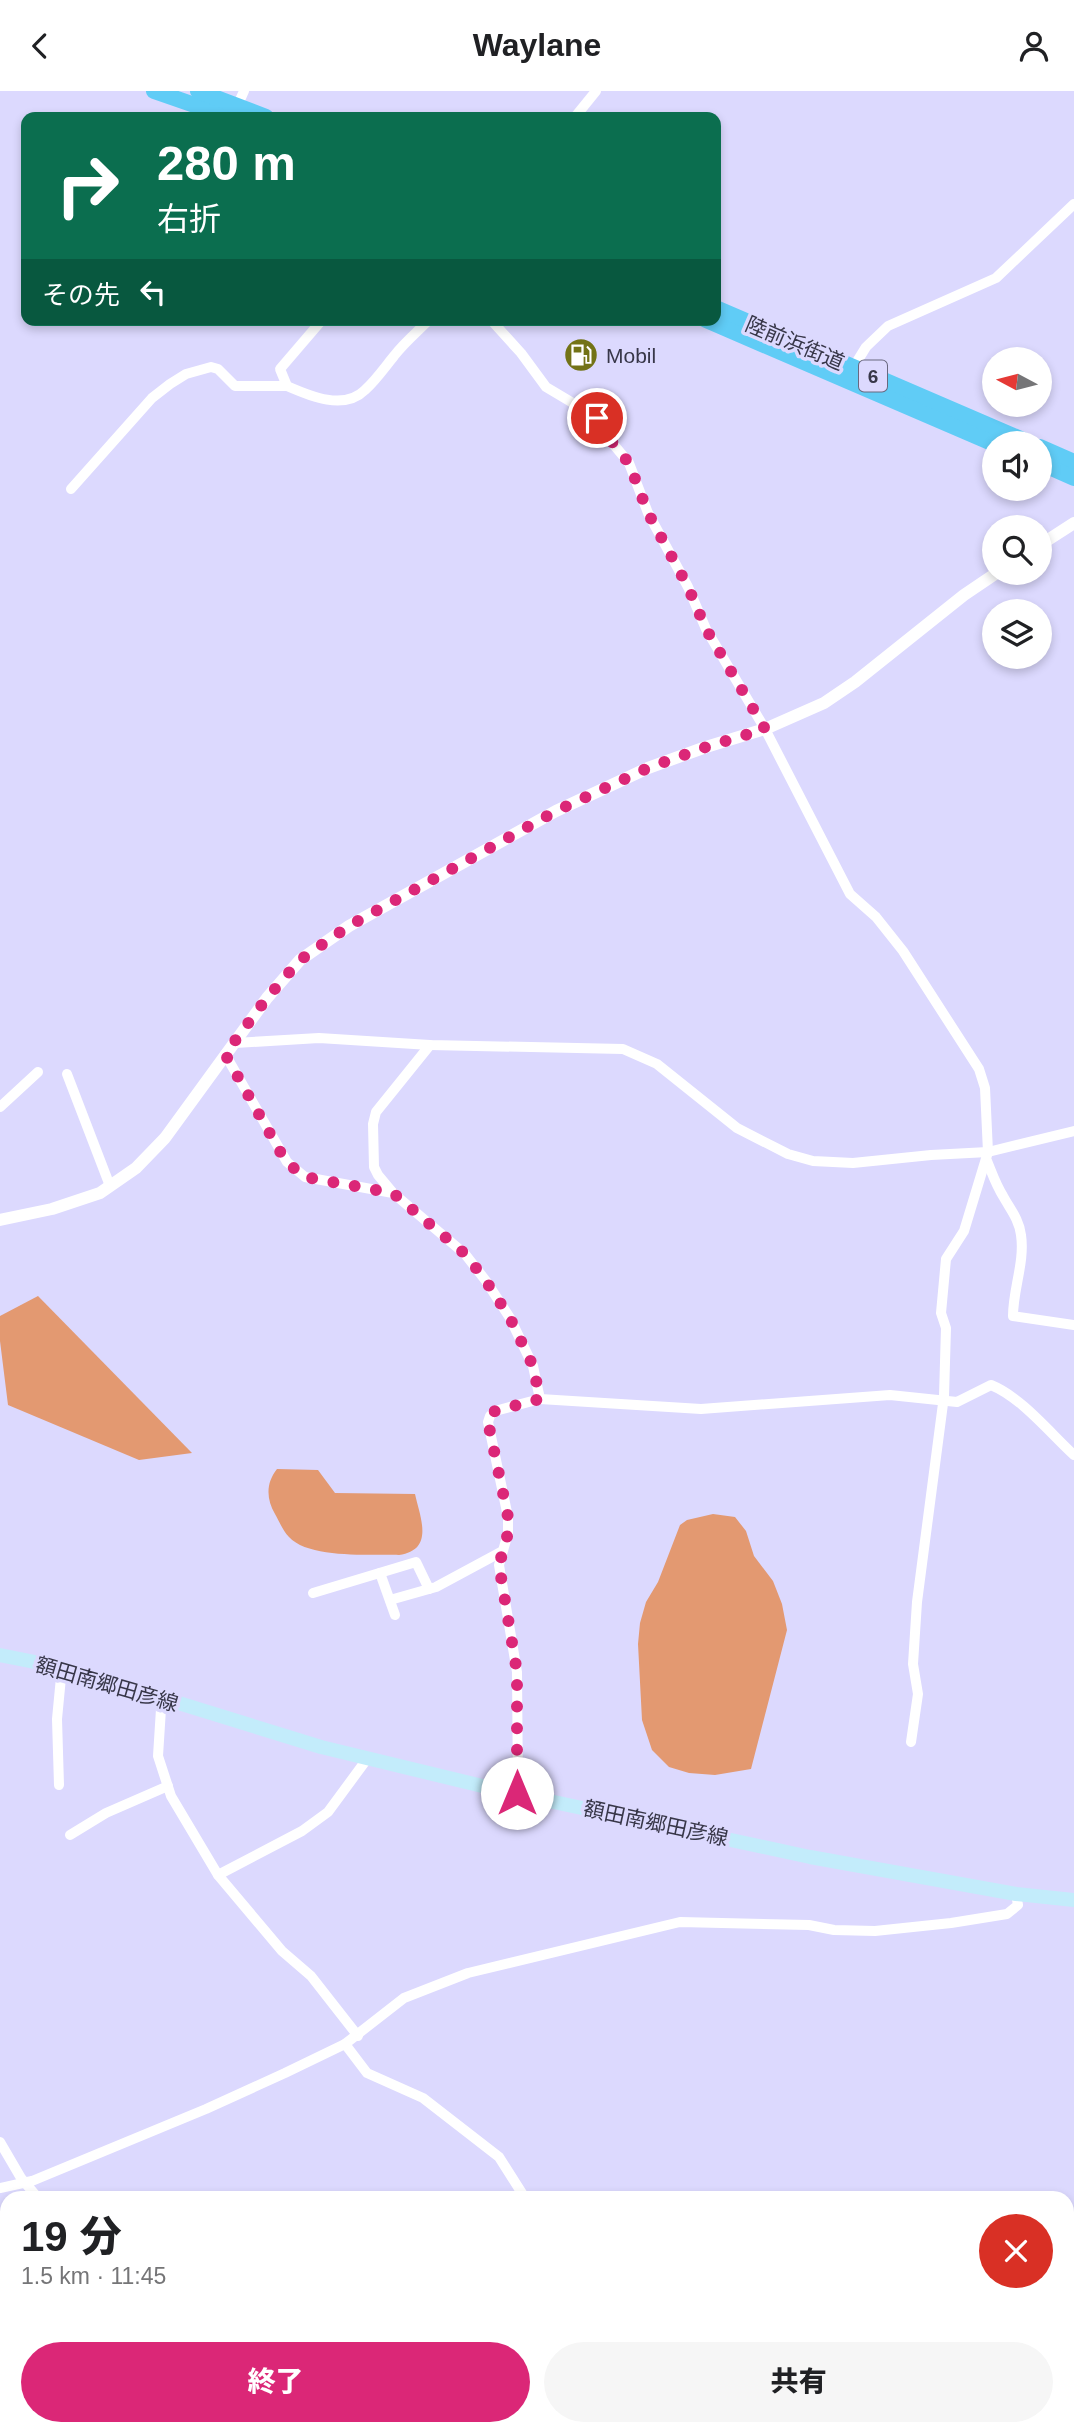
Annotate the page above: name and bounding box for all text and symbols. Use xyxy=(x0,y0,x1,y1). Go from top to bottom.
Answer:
icon: back xyxy=(21,27,59,65)
text: Waylane xyxy=(473,27,601,63)
icon: person xyxy=(1015,27,1053,65)
text: 280 m xyxy=(157,136,296,190)
icon: right xyxy=(42,140,133,231)
text: 右折 xyxy=(157,201,221,237)
icon: left xyxy=(134,273,172,311)
text: その先 xyxy=(42,280,120,310)
street label: 陸前浜街道 xyxy=(742,312,848,374)
fuel station icon: Mobil xyxy=(562,336,600,374)
place label: Mobil xyxy=(606,344,656,367)
north arrow xyxy=(982,347,1052,417)
map controls xyxy=(982,347,1052,669)
road number: 6 xyxy=(859,361,887,391)
pin xyxy=(567,388,627,448)
icon: arrive xyxy=(578,399,616,437)
button: sound xyxy=(982,431,1052,501)
button: search xyxy=(982,515,1052,585)
button: layers xyxy=(982,599,1052,669)
street label: 額田南郷田彦線 xyxy=(33,1653,181,1715)
position arrow xyxy=(480,1756,554,1830)
street label: 額田南郷田彦線 xyxy=(582,1796,730,1850)
text: 19 分 xyxy=(21,2213,121,2260)
button: close xyxy=(979,2214,1053,2288)
text: 1.5 km · 11:45 xyxy=(21,2263,166,2289)
button: 終了 xyxy=(21,2342,530,2422)
button: 共有 xyxy=(544,2342,1053,2422)

